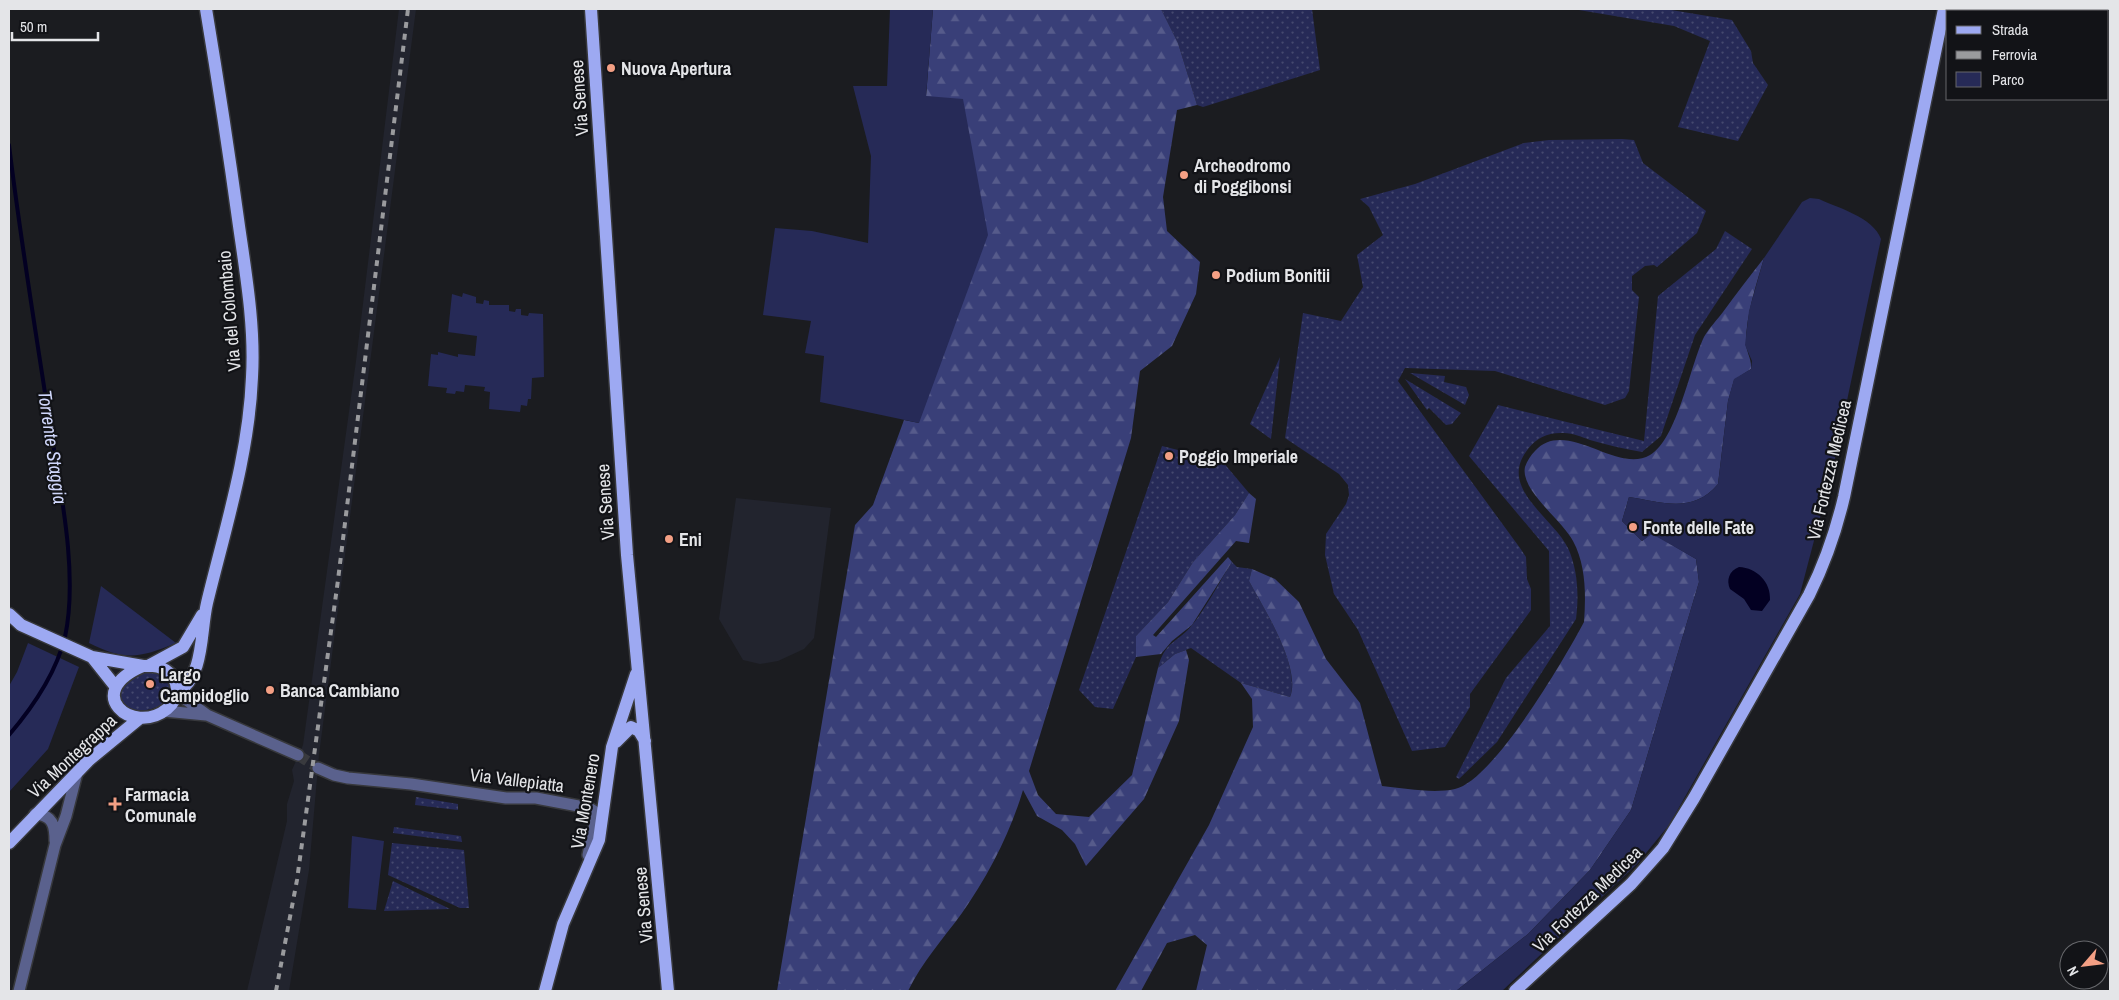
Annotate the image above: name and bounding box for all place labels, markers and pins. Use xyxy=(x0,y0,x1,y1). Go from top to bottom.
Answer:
place label: Nuova Apertura xyxy=(621,56,732,81)
marker: Nuova Apertura xyxy=(605,62,617,74)
place label: Archeodromo di Poggibonsi xyxy=(1194,153,1292,199)
marker: Archeodromo di Poggibonsi xyxy=(1178,169,1190,181)
place label: Podium Bonitii xyxy=(1226,263,1330,288)
marker: Podium Bonitii xyxy=(1210,269,1222,281)
place label: Poggio Imperiale xyxy=(1179,444,1298,469)
marker: Poggio Imperiale xyxy=(1163,450,1175,462)
place label: Fonte delle Fate xyxy=(1643,515,1754,540)
marker: Fonte delle Fate xyxy=(1627,521,1639,533)
place label: Eni xyxy=(679,527,702,552)
marker: Eni xyxy=(663,533,675,545)
place label: Largo Campidoglio xyxy=(160,662,249,708)
marker: Largo Campidoglio xyxy=(144,678,156,690)
place label: Banca Cambiano xyxy=(280,678,400,703)
marker: Banca Cambiano xyxy=(264,684,276,696)
place label: Farmacia Comunale xyxy=(125,782,196,828)
marker: Farmacia Comunale xyxy=(109,798,121,810)

